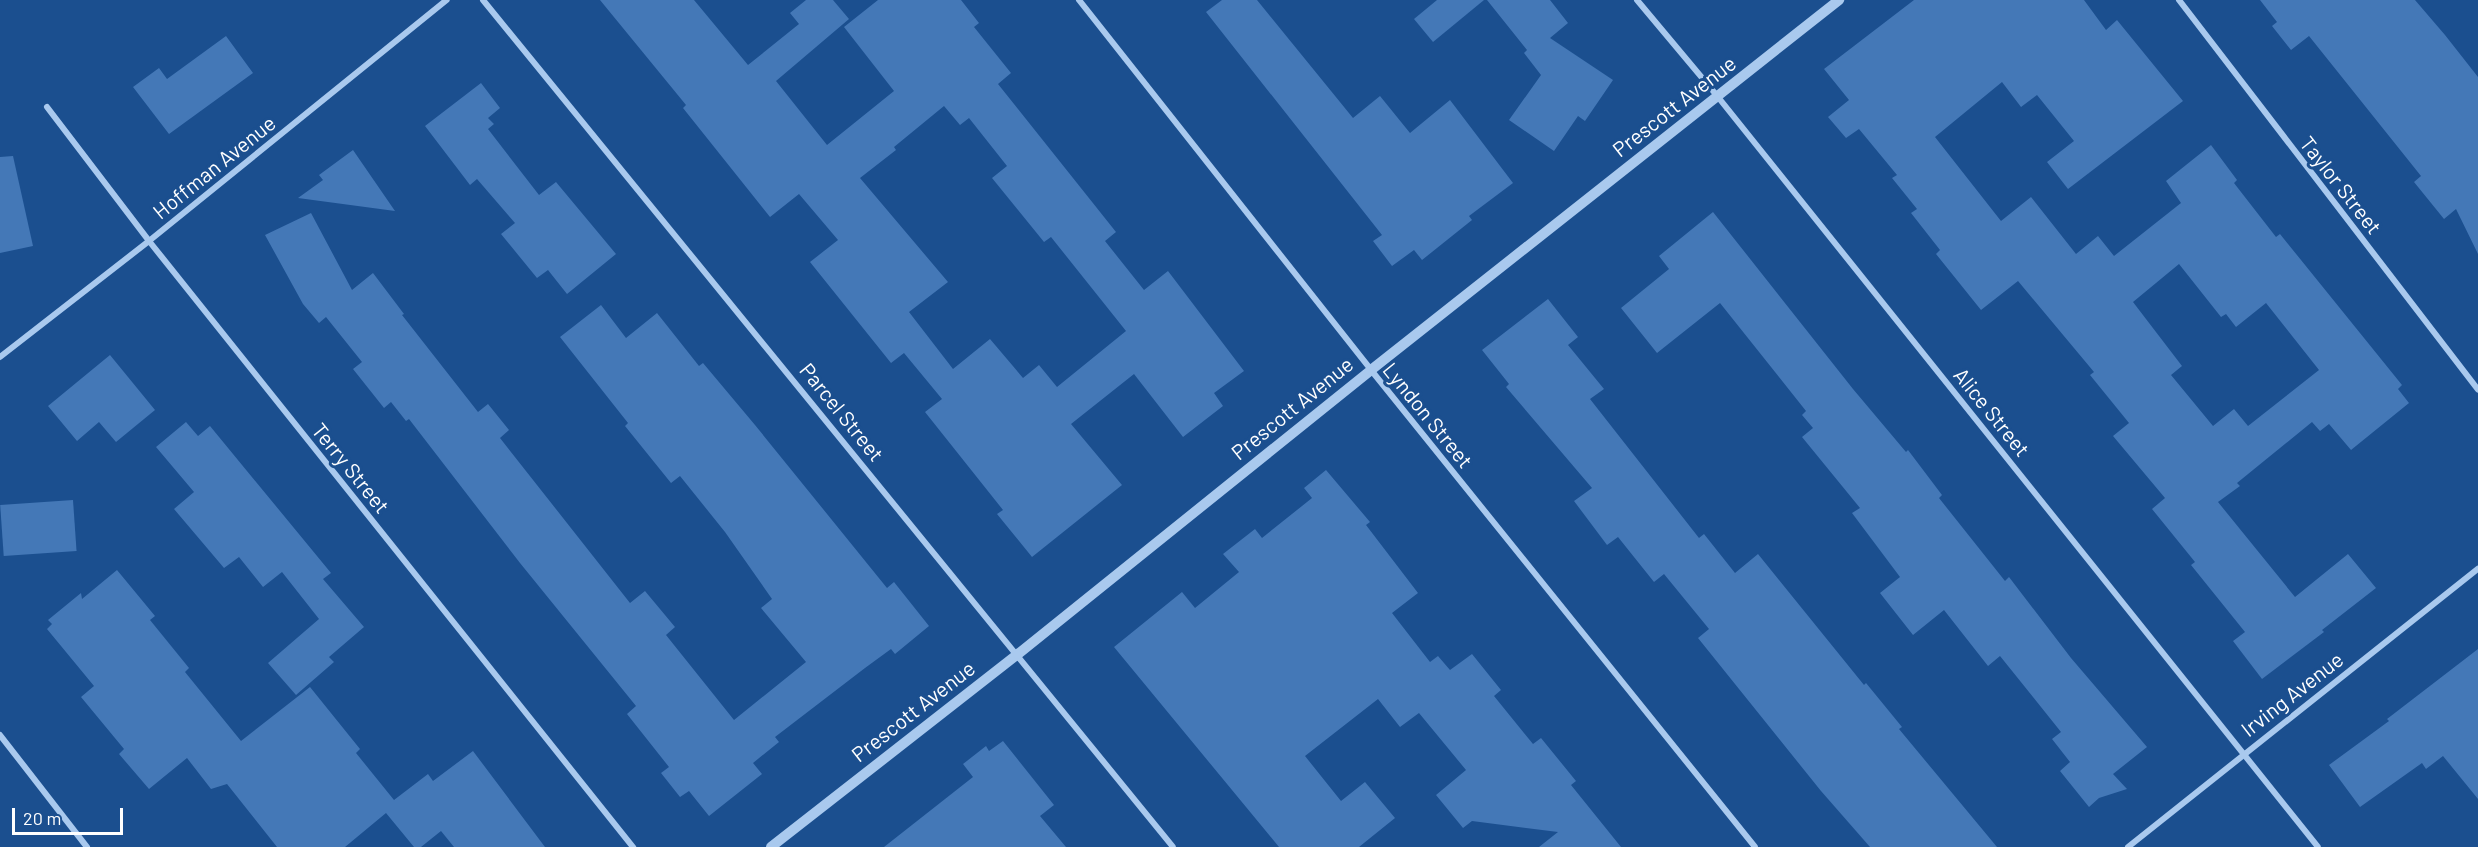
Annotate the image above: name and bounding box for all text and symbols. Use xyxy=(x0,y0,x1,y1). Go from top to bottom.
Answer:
street label: Prescott Avenue xyxy=(1607,50,1741,162)
street label: Hoffman Avenue xyxy=(148,110,280,224)
street label: Taylor Street xyxy=(2295,131,2387,239)
street label: Prescott Avenue xyxy=(1226,351,1358,465)
street label: Lyndon Street xyxy=(1378,357,1478,473)
street label: Parcel Street xyxy=(795,358,889,466)
street label: Alice Street xyxy=(1949,363,2035,461)
street label: Terry Street xyxy=(307,418,395,518)
street label: Irving Avenue xyxy=(2236,646,2348,742)
street label: Prescott Avenue xyxy=(846,655,980,767)
scale bar xyxy=(15,796,126,834)
text: 20 m xyxy=(23,807,61,829)

